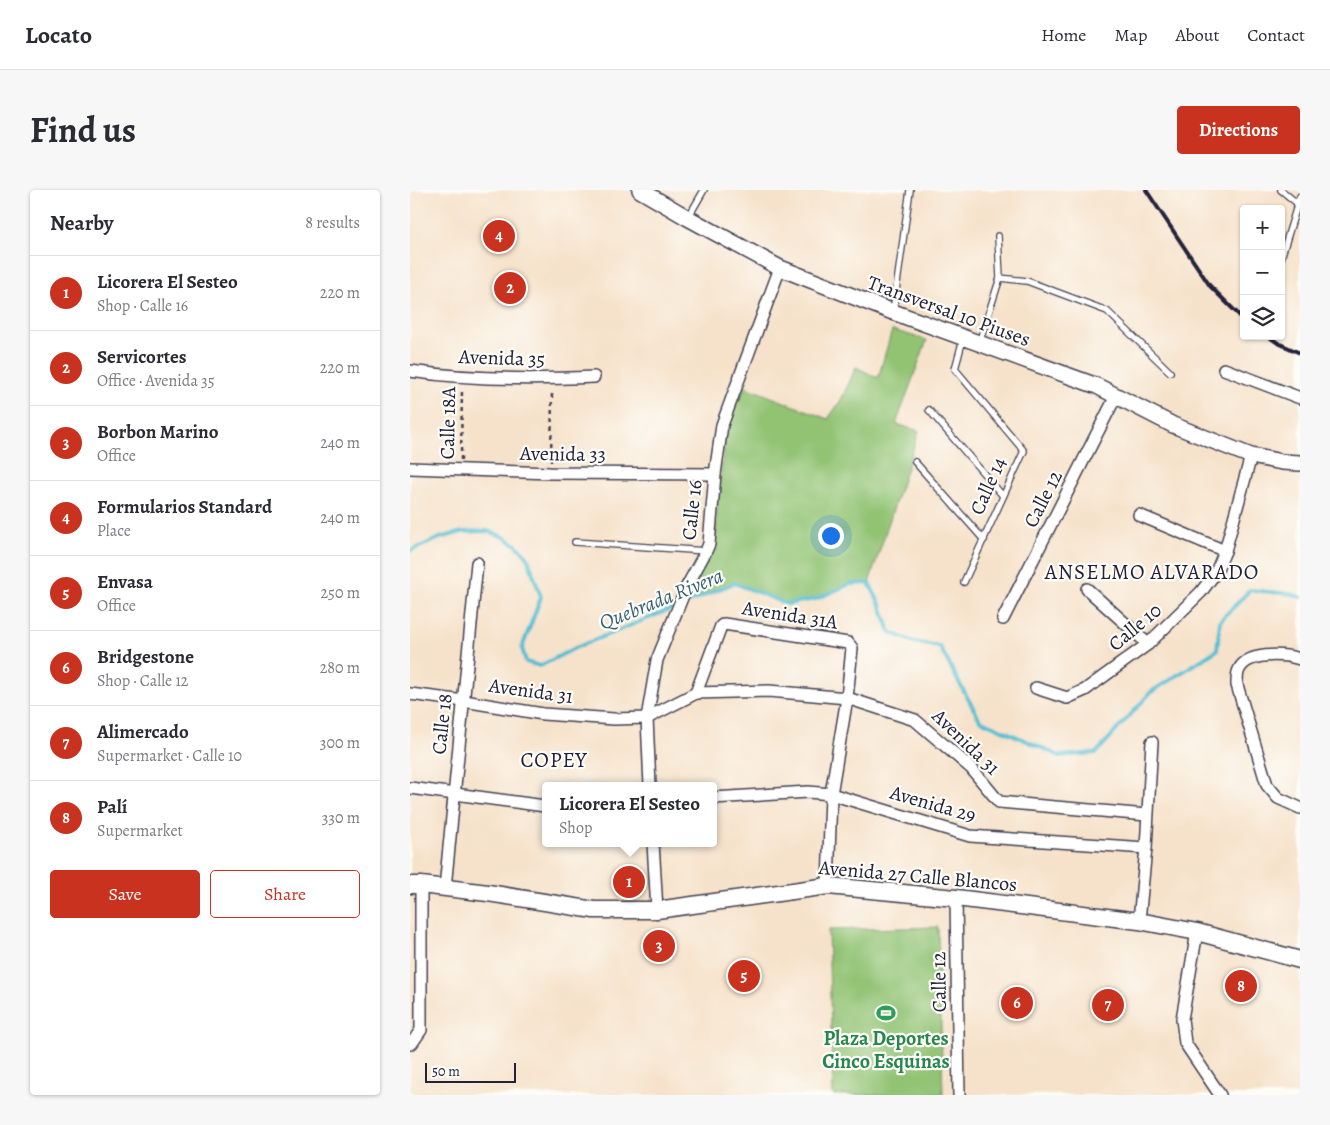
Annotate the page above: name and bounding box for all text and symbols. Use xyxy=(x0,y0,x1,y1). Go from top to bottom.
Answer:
text: Locato xyxy=(25,19,92,51)
text: Home xyxy=(1041,23,1086,47)
text: Map xyxy=(1114,23,1147,47)
text: About xyxy=(1175,23,1219,47)
text: Contact xyxy=(1247,23,1305,47)
text: Find us xyxy=(30,106,136,154)
button: Directions xyxy=(1177,106,1300,154)
map controls xyxy=(1240,205,1285,340)
button: + xyxy=(1240,205,1285,250)
text: Nearby xyxy=(50,209,113,237)
text: 8 results xyxy=(305,212,360,234)
pin: 4 xyxy=(483,217,515,255)
button: − xyxy=(1240,250,1285,295)
text: Licorera El Sesteo xyxy=(97,269,238,295)
pin: 2 xyxy=(494,269,526,307)
street label: Transversal 10 Piuses xyxy=(864,269,1034,353)
text: 1 xyxy=(63,282,69,304)
text: 220 m xyxy=(320,282,360,304)
text: Shop · Calle 16 xyxy=(97,295,188,317)
button: layers xyxy=(1240,295,1285,340)
street label: Avenida 35 xyxy=(457,343,546,373)
text: Servicortes xyxy=(97,344,187,370)
text: 2 xyxy=(62,357,70,379)
text: 220 m xyxy=(320,357,360,379)
text: Office · Avenida 35 xyxy=(97,370,215,392)
street label: Calle 18A xyxy=(434,386,462,460)
text: Borbon Marino xyxy=(97,419,219,445)
text: 3 xyxy=(63,432,69,454)
text: 240 m xyxy=(320,432,360,454)
street label: Avenida 33 xyxy=(519,440,606,468)
text: Office xyxy=(97,445,136,467)
street label: Calle 14 xyxy=(963,453,1013,519)
street label: Calle 12 xyxy=(1017,465,1069,532)
street label: Calle 16 xyxy=(675,478,709,542)
text: Formularios Standard xyxy=(97,494,272,520)
text: 4 xyxy=(62,507,70,529)
text: 240 m xyxy=(320,507,360,529)
text: Place xyxy=(97,520,131,542)
your location xyxy=(818,523,844,549)
district label: ANSELMO ALVARADO xyxy=(1044,558,1259,586)
water label: Quebrada Rivera xyxy=(595,561,727,637)
text: Envasa xyxy=(97,569,153,595)
text: 5 xyxy=(63,582,69,604)
text: 250 m xyxy=(321,582,360,604)
street label: Avenida 31A xyxy=(739,594,840,636)
text: Office xyxy=(97,595,136,617)
street label: Calle 10 xyxy=(1103,597,1167,657)
text: Bridgestone xyxy=(97,644,194,670)
text: 6 xyxy=(62,657,70,679)
text: 280 m xyxy=(320,657,360,679)
text: Shop · Calle 12 xyxy=(97,670,188,692)
street label: Avenida 31 xyxy=(486,672,575,710)
street label: Calle 18 xyxy=(425,692,459,756)
street label: Avenida 31 xyxy=(925,702,1006,781)
text: Alimercado xyxy=(97,719,189,745)
text: 7 xyxy=(63,732,69,754)
text: 300 m xyxy=(320,732,360,754)
text: Supermarket · Calle 10 xyxy=(97,745,242,767)
district label: COPEY xyxy=(520,746,588,774)
street label: Avenida 29 xyxy=(886,779,979,829)
popup xyxy=(542,782,717,847)
text: Licorera El Sesteo xyxy=(559,791,700,817)
text: Palí xyxy=(97,794,127,820)
text: 8 xyxy=(62,807,70,829)
text: 330 m xyxy=(322,807,360,829)
text: Shop xyxy=(559,817,592,839)
text: Supermarket xyxy=(97,820,183,842)
street label: Avenida 27 Calle Blancos xyxy=(817,854,1018,898)
pin: 1 xyxy=(613,863,645,901)
button: Save xyxy=(50,870,200,918)
button: Share xyxy=(210,870,360,918)
pin: 3 xyxy=(643,927,675,965)
street label: Calle 12 xyxy=(925,951,953,1013)
pin: 5 xyxy=(728,957,760,995)
pin: 8 xyxy=(1225,967,1257,1005)
pin: 6 xyxy=(1001,984,1033,1022)
pin: 7 xyxy=(1092,986,1124,1024)
sports icon: Plaza Deportes Cinco Esquinas xyxy=(875,1002,897,1024)
place label: Plaza Deportes Cinco Esquinas xyxy=(822,1025,950,1075)
scale bar xyxy=(425,1060,516,1083)
text: 50 m xyxy=(432,1062,460,1081)

